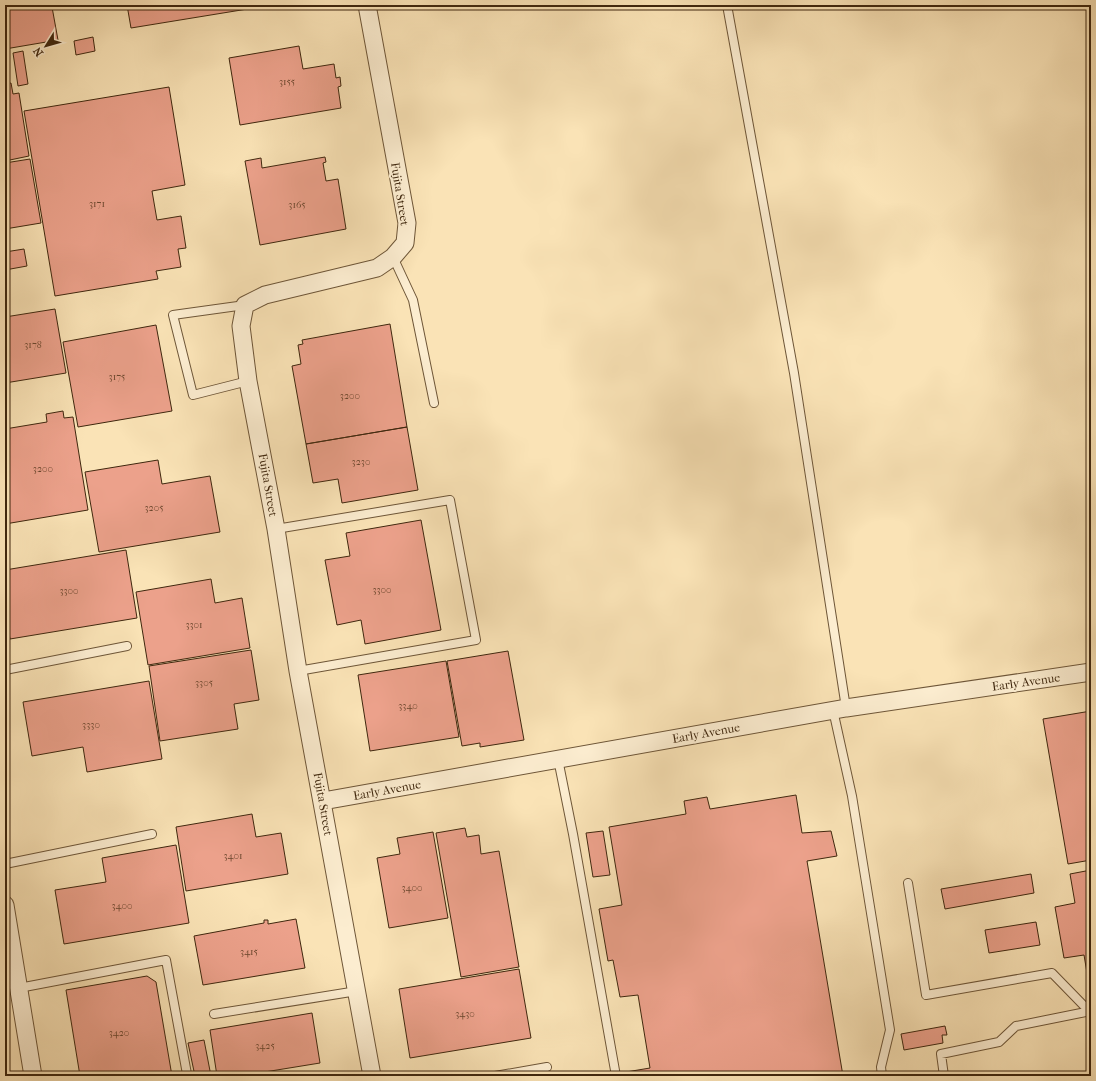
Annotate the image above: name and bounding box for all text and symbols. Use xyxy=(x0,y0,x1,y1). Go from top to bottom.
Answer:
north arrow xyxy=(26,26,66,66)
text: N xyxy=(30,44,46,59)
house number: 3155 xyxy=(279,76,295,88)
street label: Fujita Street xyxy=(388,161,412,227)
house number: 3171 xyxy=(89,198,105,210)
house number: 3165 xyxy=(288,199,306,211)
house number: 3178 xyxy=(24,339,42,351)
house number: 3175 xyxy=(109,371,125,383)
house number: 3200 xyxy=(340,390,360,402)
street label: Fujita Street xyxy=(256,452,281,518)
house number: 3230 xyxy=(352,456,370,468)
house number: 3200 xyxy=(33,463,53,475)
house number: 3205 xyxy=(144,502,164,514)
house number: 3300 xyxy=(372,584,392,596)
house number: 3300 xyxy=(59,585,79,597)
house number: 3301 xyxy=(185,619,203,631)
street label: Early Avenue xyxy=(991,670,1061,694)
house number: 3305 xyxy=(195,677,213,689)
house number: 3340 xyxy=(398,700,418,712)
house number: 3330 xyxy=(82,719,100,731)
street label: Early Avenue xyxy=(671,720,741,746)
street label: Fujita Street xyxy=(311,771,336,837)
street label: Early Avenue xyxy=(352,777,422,803)
house number: 3401 xyxy=(223,850,243,862)
house number: 3400 xyxy=(401,882,423,894)
house number: 3400 xyxy=(111,900,133,912)
house number: 3415 xyxy=(240,946,258,958)
house number: 3430 xyxy=(455,1008,475,1020)
house number: 3420 xyxy=(109,1027,129,1039)
house number: 3425 xyxy=(255,1040,275,1052)

